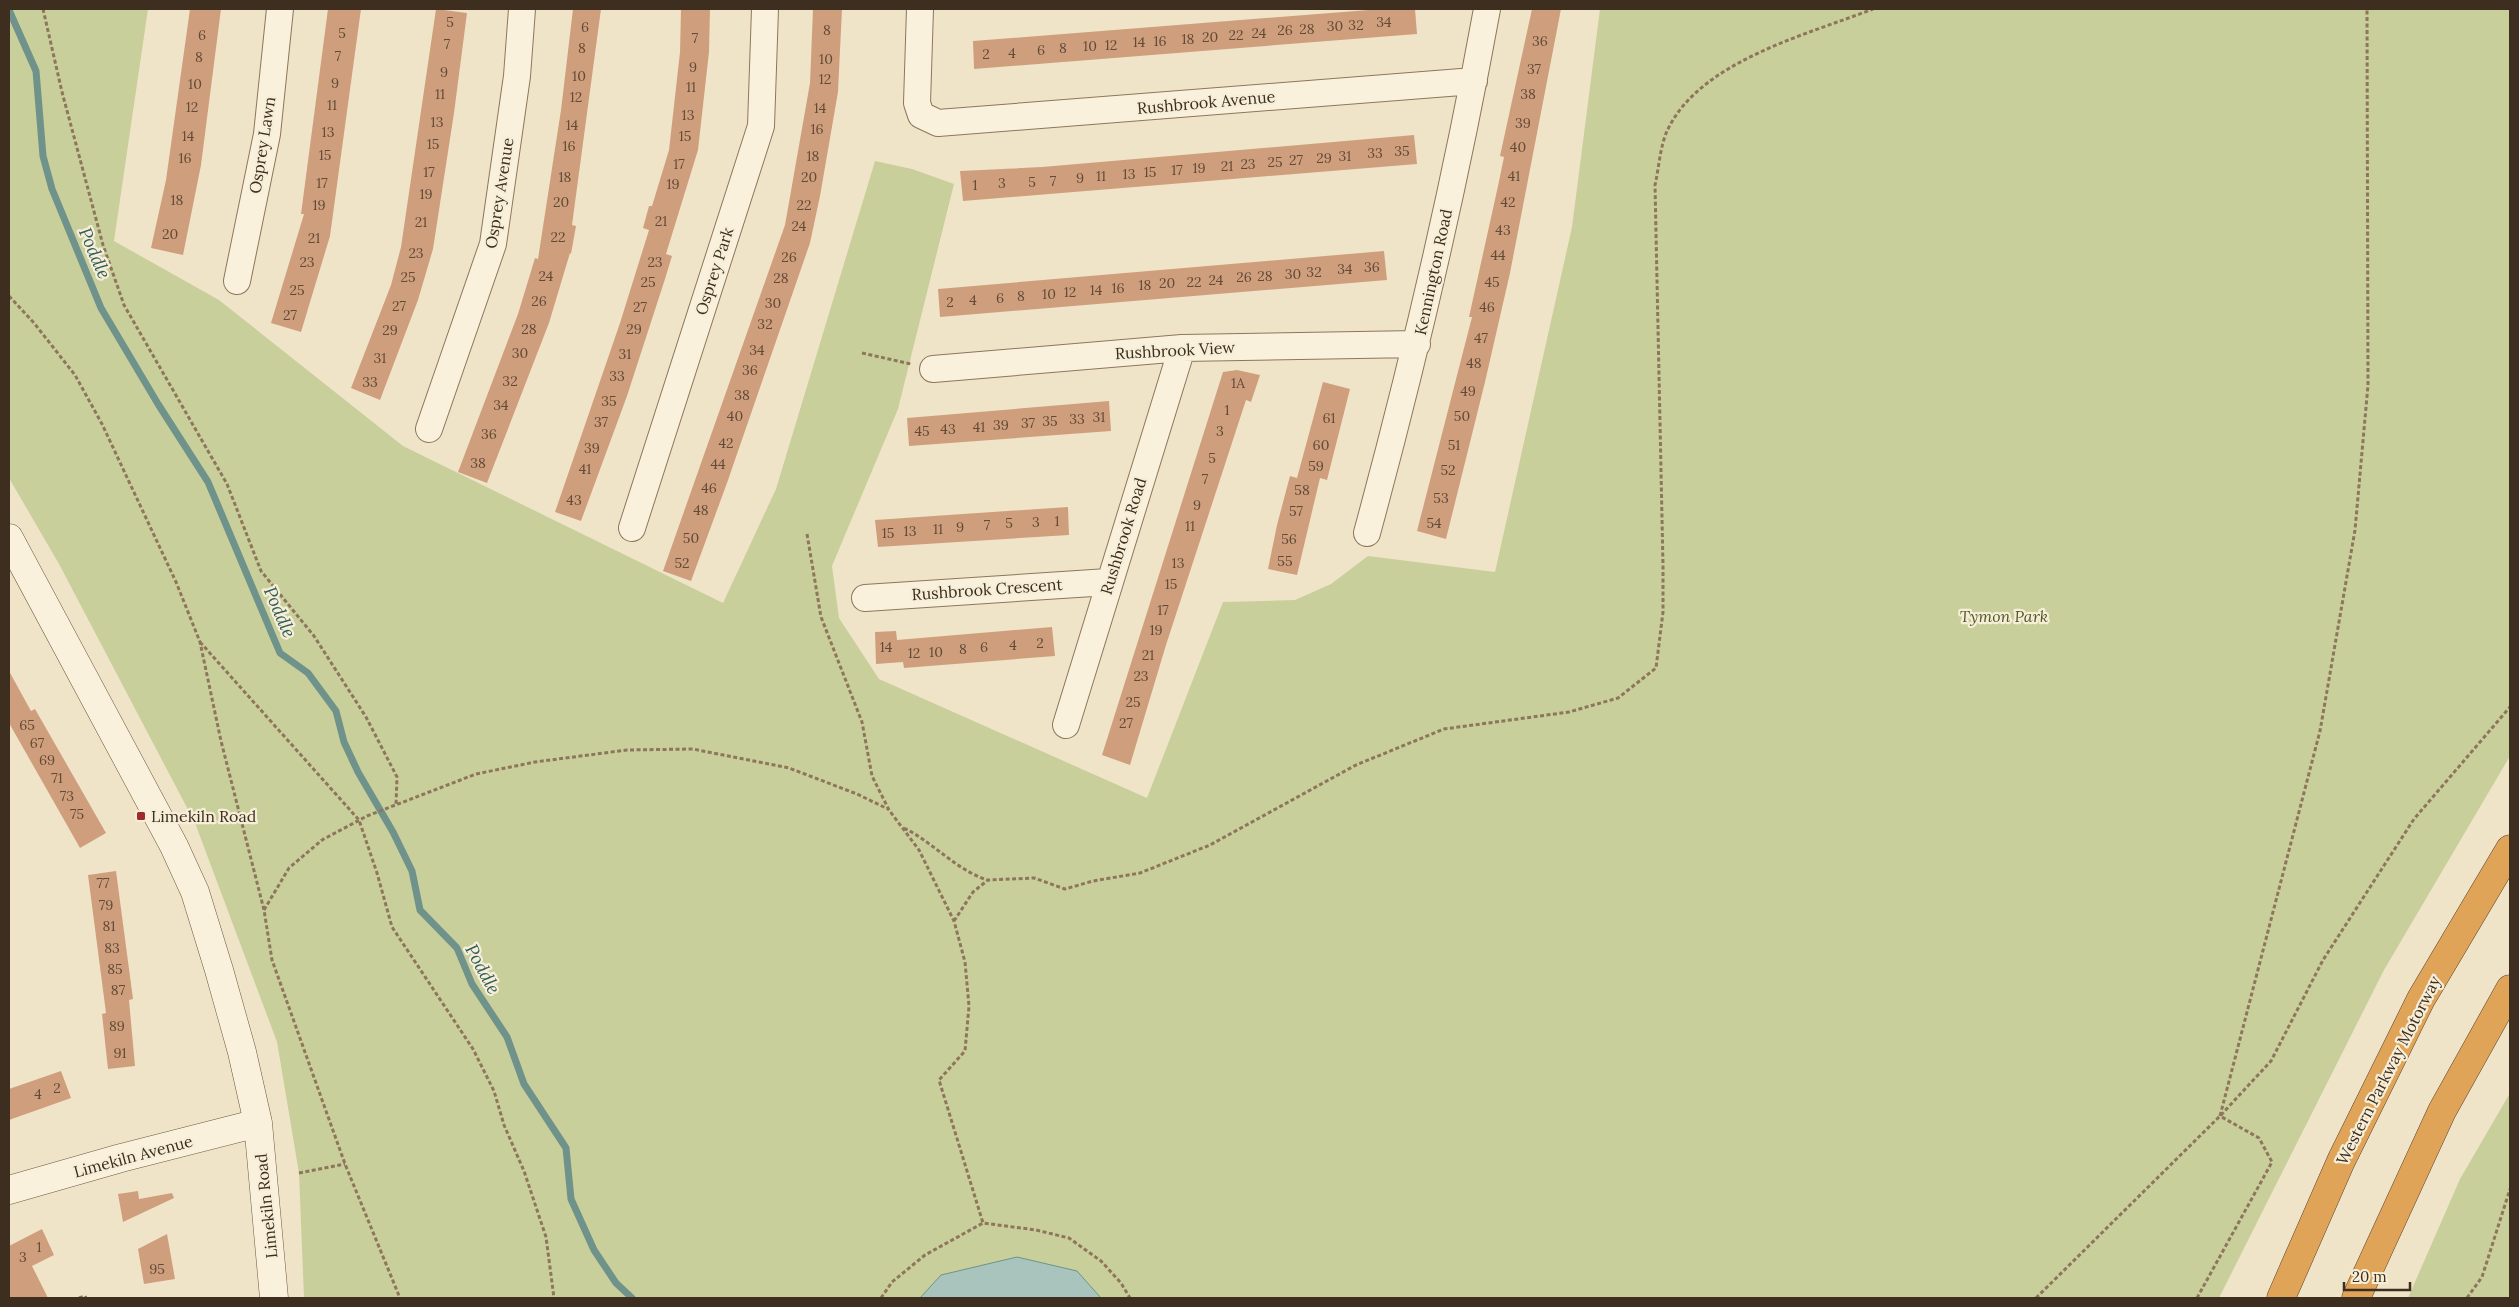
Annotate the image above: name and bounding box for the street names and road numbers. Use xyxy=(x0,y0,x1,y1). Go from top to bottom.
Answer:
street label: Rushbrook Avenue xyxy=(1136,86,1276,118)
street label: Osprey Lawn xyxy=(244,95,280,195)
street label: Osprey Avenue xyxy=(480,136,518,250)
street label: Kennington Road xyxy=(1410,207,1456,337)
street label: Osprey Park xyxy=(690,224,738,317)
street label: Rushbrook View xyxy=(1114,337,1236,363)
street label: Rushbrook Road xyxy=(1096,475,1150,597)
street label: Rushbrook Crescent xyxy=(911,574,1064,604)
street label: Western Parkway Motorway xyxy=(2332,972,2445,1168)
street label: Limekiln Avenue xyxy=(71,1130,195,1181)
street label: Limekiln Road xyxy=(251,1152,281,1259)

